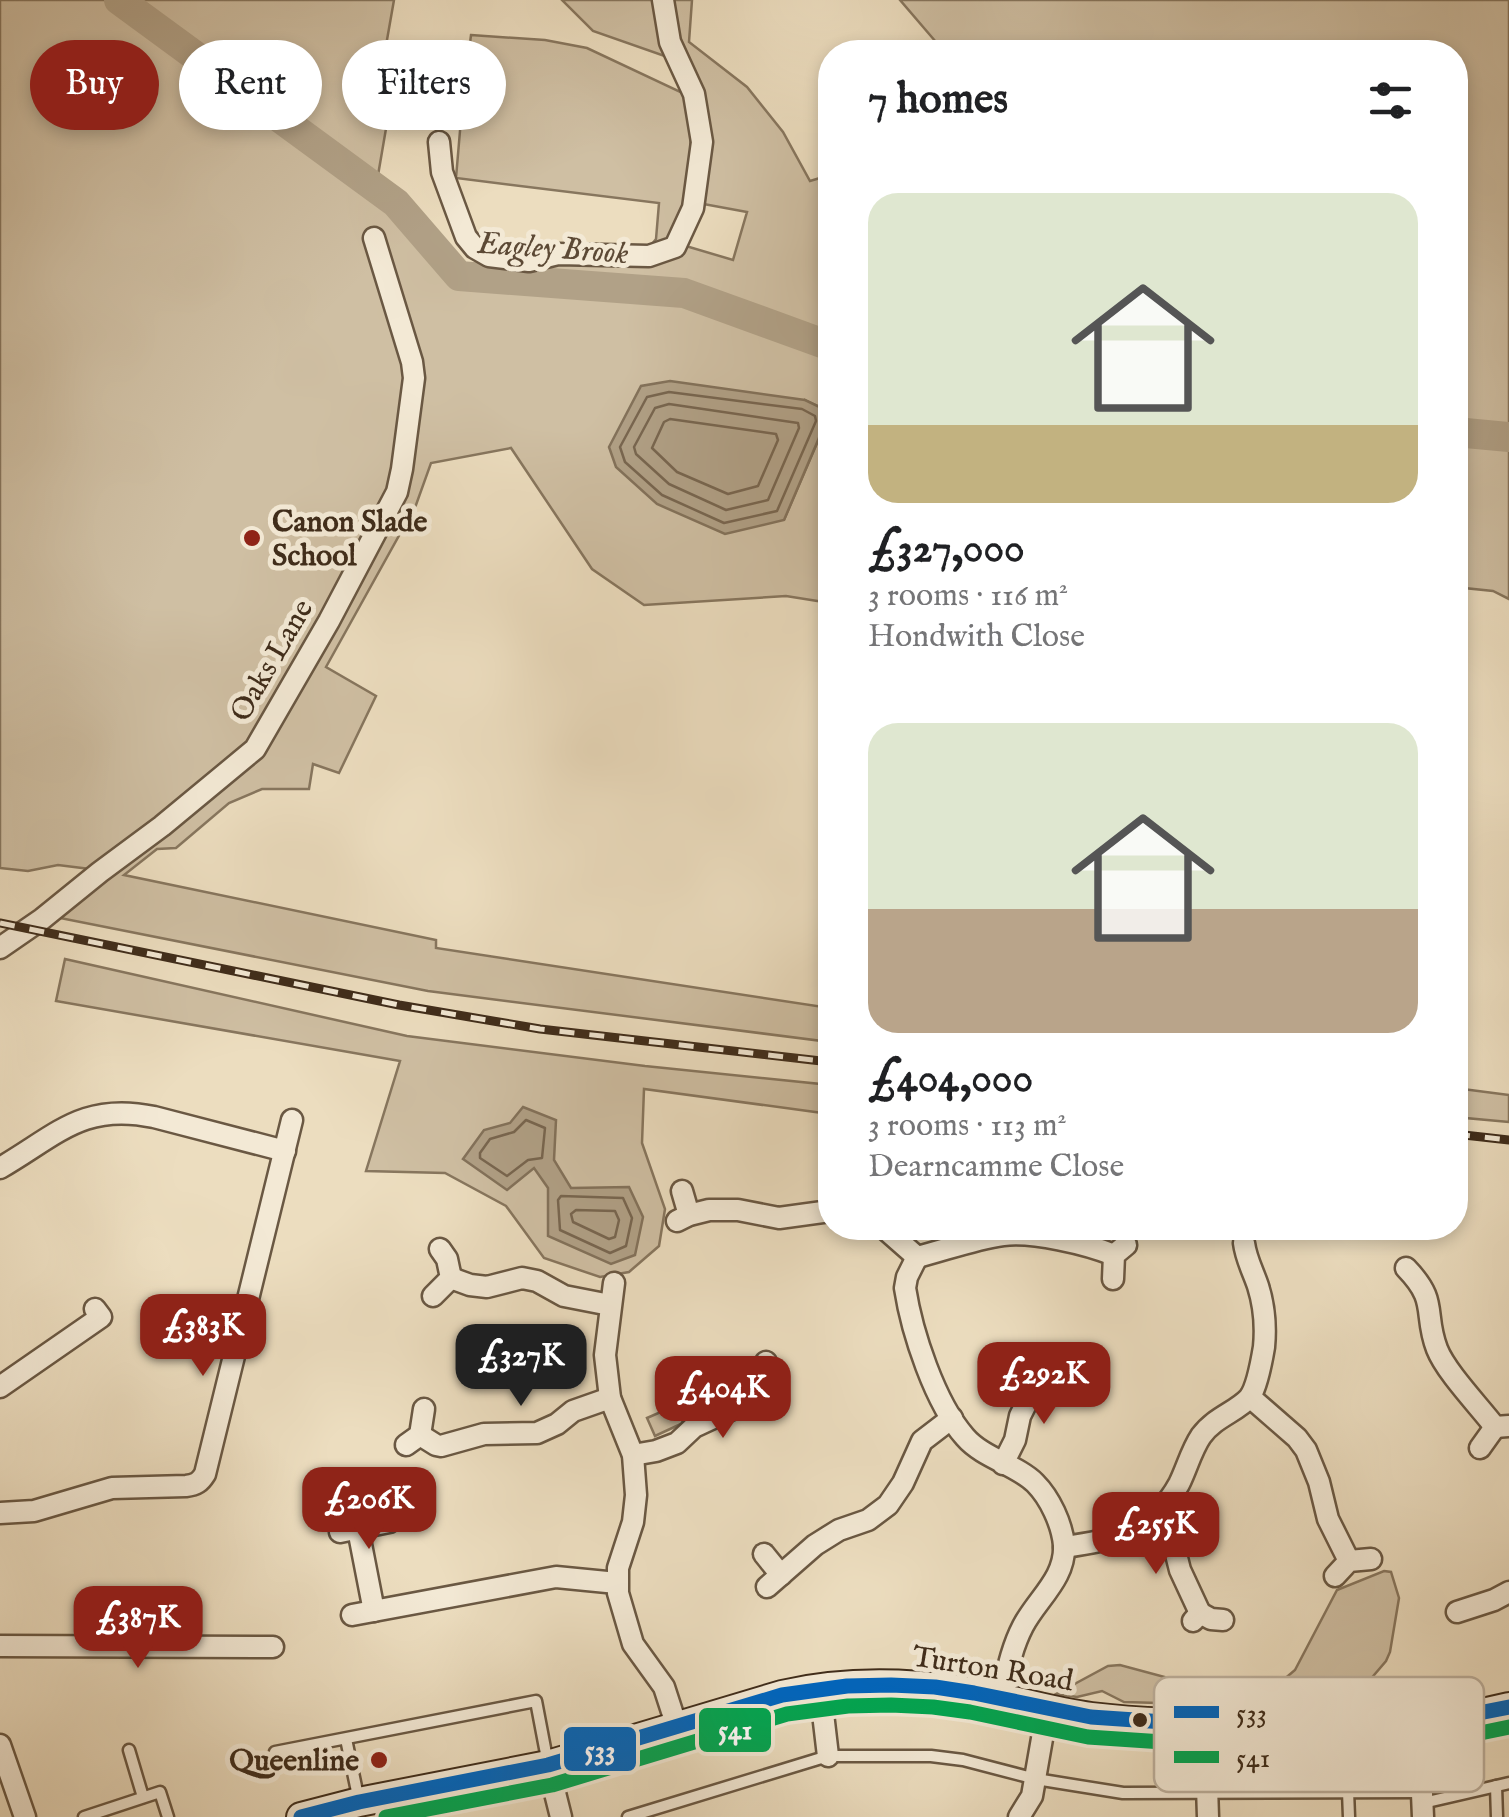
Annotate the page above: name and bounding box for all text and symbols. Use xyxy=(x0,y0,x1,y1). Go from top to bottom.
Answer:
chip: Buy xyxy=(30,40,159,130)
chip: Rent xyxy=(179,40,322,130)
chip: Filters xyxy=(342,40,506,130)
icon: filters xyxy=(1363,73,1418,128)
text: 7 homes xyxy=(868,74,1008,127)
water label: Eagley Brook xyxy=(475,224,630,275)
icon: home xyxy=(1053,258,1233,438)
place label: Canon Slade School xyxy=(272,504,428,576)
text: £327,000 xyxy=(868,523,1025,576)
marker: Canon Slade School xyxy=(241,527,263,549)
text: 3 rooms · 116 m² xyxy=(868,576,1068,617)
street label: Oaks Lane xyxy=(223,593,323,729)
text: Hondwith Close xyxy=(868,617,1085,658)
icon: home xyxy=(1053,788,1233,968)
text: £404,000 xyxy=(868,1053,1033,1106)
text: 3 rooms · 113 m² xyxy=(868,1106,1067,1147)
text: Dearncamme Close xyxy=(868,1147,1124,1188)
pin: £383K xyxy=(133,1294,273,1379)
text: £383K xyxy=(162,1306,244,1347)
pin: £327K xyxy=(451,1324,591,1409)
text: £327K xyxy=(478,1336,564,1377)
pin: £292K xyxy=(974,1342,1114,1427)
text: £292K xyxy=(999,1354,1089,1395)
pin: £404K xyxy=(653,1356,793,1441)
text: £404K xyxy=(677,1368,769,1409)
pin: £206K xyxy=(299,1467,439,1552)
text: £206K xyxy=(324,1479,414,1520)
pin: £255K xyxy=(1086,1492,1226,1577)
text: £255K xyxy=(1114,1504,1198,1545)
pin: £387K xyxy=(68,1586,208,1671)
text: £387K xyxy=(96,1598,180,1639)
street label: Turton Road xyxy=(909,1639,1077,1702)
legend xyxy=(1154,1677,1484,1792)
text: 533 xyxy=(1236,1697,1267,1732)
line badge: 541 xyxy=(697,1706,773,1754)
unlabelled marker xyxy=(1130,1710,1150,1730)
text: 541 xyxy=(718,1714,752,1749)
line badge: 533 xyxy=(562,1725,638,1773)
text: 533 xyxy=(584,1734,616,1769)
text: 541 xyxy=(1236,1742,1270,1777)
place label: Queenline xyxy=(229,1743,359,1781)
marker: Queenline xyxy=(368,1749,390,1771)

